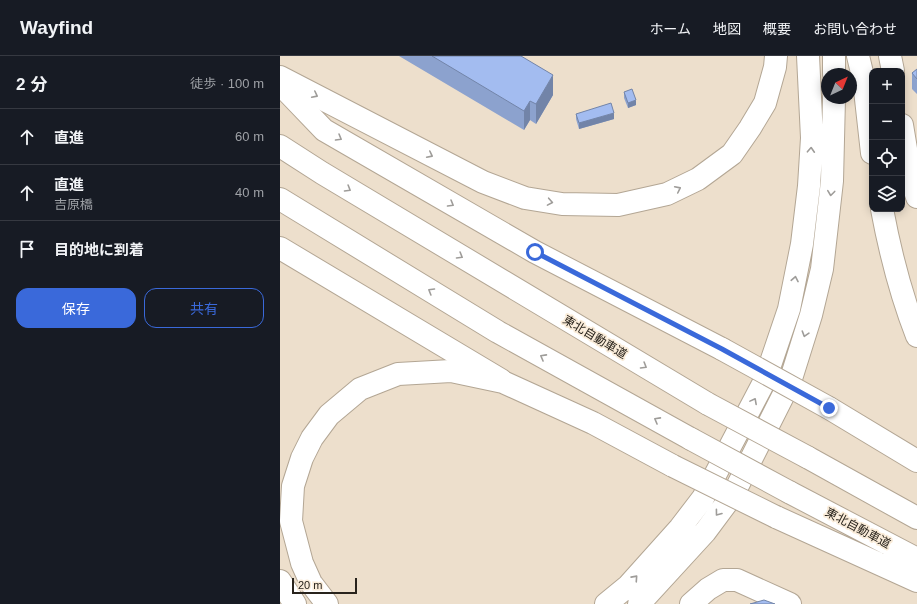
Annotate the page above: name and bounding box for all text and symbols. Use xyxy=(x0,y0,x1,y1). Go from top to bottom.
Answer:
text: Wayfind xyxy=(20,17,93,38)
text: ホーム xyxy=(649,21,691,37)
text: 地図 xyxy=(713,21,741,37)
text: 概要 xyxy=(763,21,791,37)
text: お問い合わせ xyxy=(813,21,897,37)
north arrow xyxy=(821,68,857,104)
map controls xyxy=(869,68,905,212)
button: + xyxy=(869,68,905,104)
text: 2 分 xyxy=(16,75,47,94)
text: 徒歩 · 100 m xyxy=(190,76,264,91)
one-way arrow xyxy=(310,91,318,98)
button: − xyxy=(869,104,905,140)
icon: ahead xyxy=(16,126,38,148)
text: 直進 xyxy=(54,129,84,146)
text: 60 m xyxy=(235,129,264,144)
one-way arrow xyxy=(335,134,342,141)
button: locate xyxy=(869,140,905,176)
one-way arrow xyxy=(807,147,815,153)
one-way arrow xyxy=(426,150,433,158)
text: 直進 xyxy=(54,176,84,193)
button: layers xyxy=(869,176,905,212)
icon: ahead xyxy=(16,182,38,204)
one-way arrow xyxy=(344,184,351,192)
text: 40 m xyxy=(235,185,264,200)
one-way arrow xyxy=(673,186,681,194)
one-way arrow xyxy=(827,190,836,196)
text: 吉原橋 xyxy=(54,197,93,212)
one-way arrow xyxy=(547,197,553,206)
one-way arrow xyxy=(447,199,455,206)
icon: arrive xyxy=(16,238,38,260)
text: 目的地に到着 xyxy=(54,241,144,258)
route start xyxy=(526,243,544,261)
one-way arrow xyxy=(456,251,463,259)
one-way arrow xyxy=(791,276,799,282)
button: 保存 xyxy=(16,288,136,328)
button: 共有 xyxy=(144,288,264,328)
one-way arrow xyxy=(428,289,435,296)
street label: 東北自動車道 xyxy=(561,312,629,362)
one-way arrow xyxy=(801,330,810,337)
one-way arrow xyxy=(540,355,547,362)
one-way arrow xyxy=(640,361,647,368)
one-way arrow xyxy=(749,398,756,406)
route end xyxy=(820,399,838,417)
one-way arrow xyxy=(654,417,661,424)
street label: 東北自動車道 xyxy=(823,505,893,551)
one-way arrow xyxy=(716,509,723,516)
one-way arrow xyxy=(631,575,638,583)
scale bar xyxy=(292,576,357,595)
text: 20 m xyxy=(298,579,322,591)

